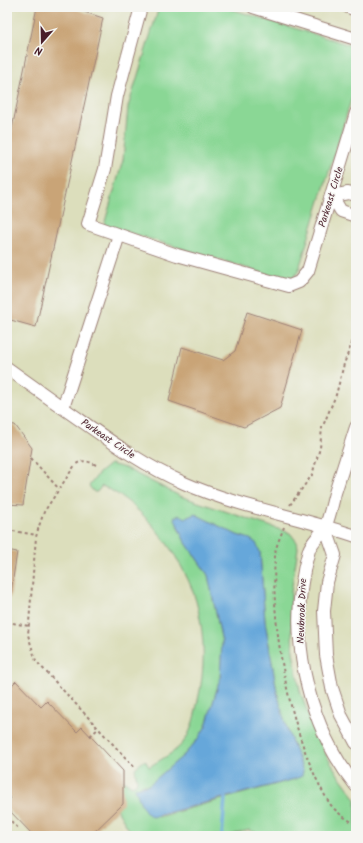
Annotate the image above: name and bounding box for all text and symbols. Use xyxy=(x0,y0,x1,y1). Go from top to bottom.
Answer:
north arrow xyxy=(22,22,62,62)
text: N xyxy=(33,41,45,60)
street label: Parkeast Circle xyxy=(314,164,348,229)
street label: Parkeast Circle xyxy=(78,415,139,463)
street label: Newbrook Drive xyxy=(293,578,311,644)

